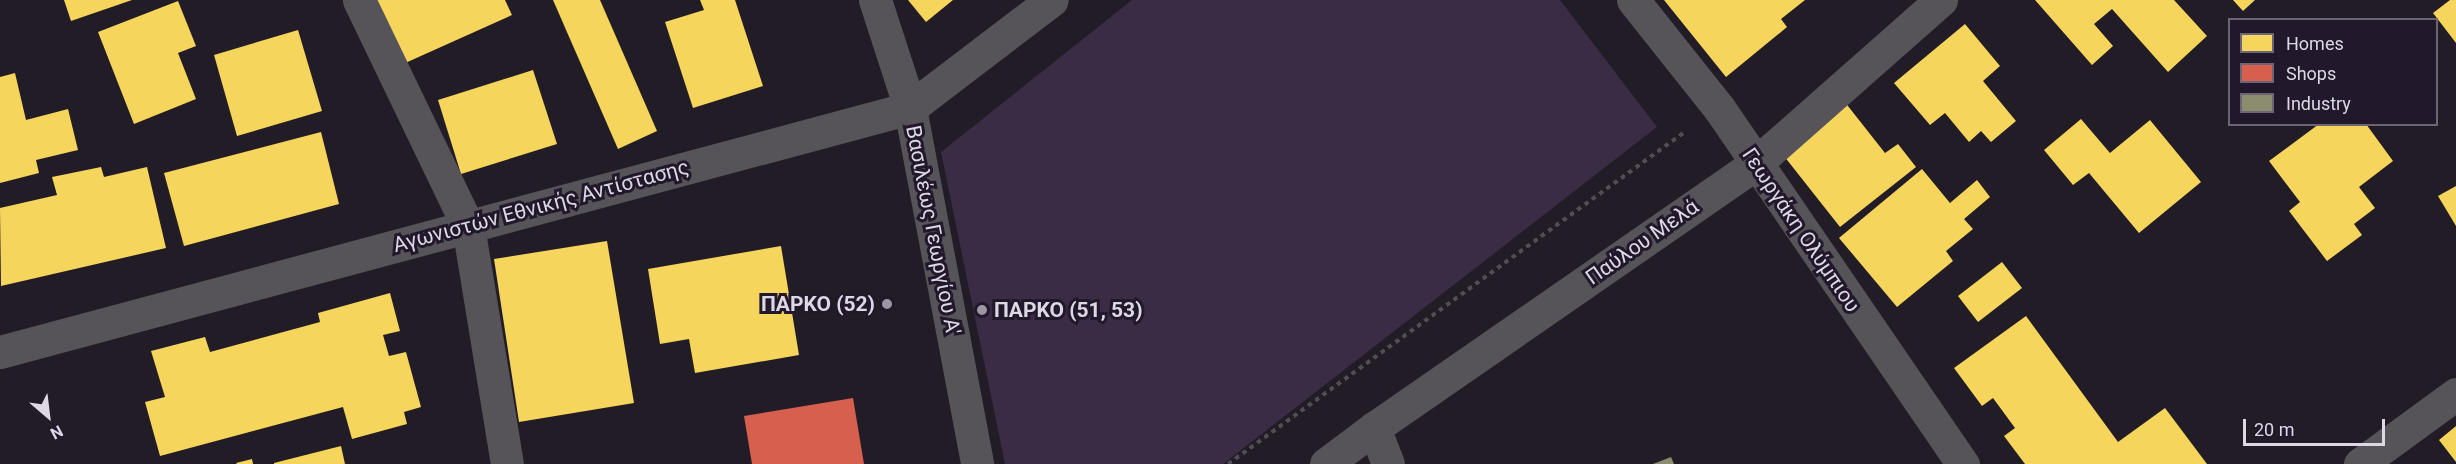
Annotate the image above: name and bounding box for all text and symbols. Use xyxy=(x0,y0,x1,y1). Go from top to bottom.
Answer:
legend xyxy=(2228,18,2438,126)
text: Homes xyxy=(2286,33,2344,54)
text: Shops xyxy=(2286,63,2336,84)
text: Industry xyxy=(2286,93,2351,114)
street label: Βασιλέως Γεωργίου Α' xyxy=(900,123,966,337)
street label: Γεωργάκη Ολύμπιου xyxy=(1737,143,1865,317)
street label: Αγωνιστών Εθνικής Αντίστασης xyxy=(390,154,692,258)
street label: Παύλου Μελά xyxy=(1581,194,1703,290)
place label: ΠΑΡΚΟ (52) xyxy=(761,291,875,317)
marker: ΠΑΡΚΟ (52) xyxy=(880,297,894,311)
place label: ΠΑΡΚΟ (51, 53) xyxy=(994,297,1143,323)
marker: ΠΑΡΚΟ (51, 53) xyxy=(975,303,989,317)
north arrow xyxy=(18,386,78,446)
scale bar xyxy=(2246,407,2388,445)
text: 20 m xyxy=(2254,419,2294,440)
text: N xyxy=(47,421,66,443)

